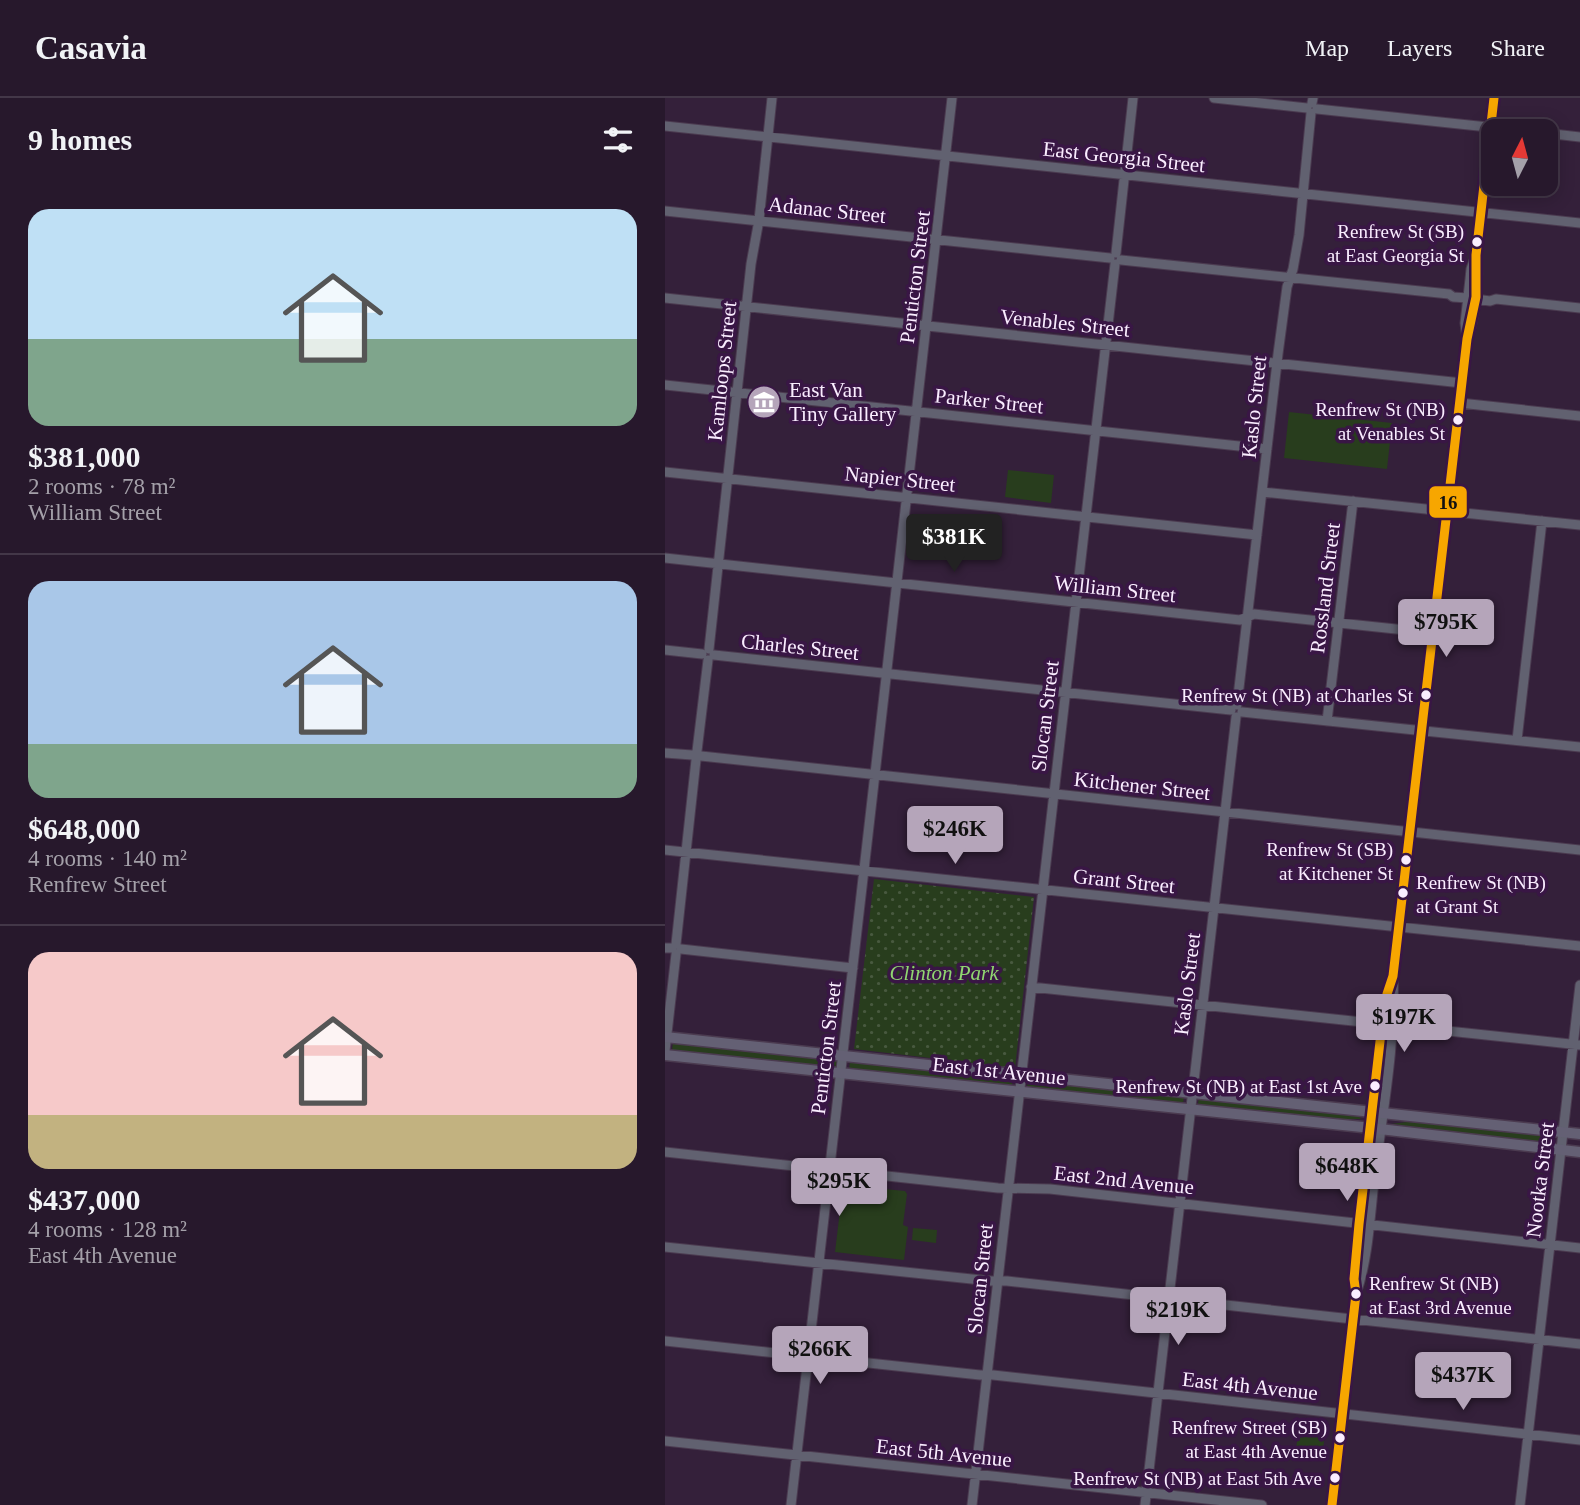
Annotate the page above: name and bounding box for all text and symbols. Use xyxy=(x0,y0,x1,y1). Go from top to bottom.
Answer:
text: Casavia xyxy=(35,30,147,66)
text: Map xyxy=(1305,35,1349,61)
text: Layers xyxy=(1387,35,1452,61)
text: Share xyxy=(1490,35,1545,61)
north arrow xyxy=(1481,119,1557,196)
map controls xyxy=(1481,119,1558,196)
icon: filters xyxy=(599,121,637,159)
text: 9 homes xyxy=(28,123,132,156)
street label: East Georgia Street xyxy=(1042,137,1206,177)
street label: Adanac Street xyxy=(767,192,887,228)
street label: Penticton Street xyxy=(895,209,935,345)
place label: Renfrew St (SB) at East Georgia St xyxy=(1327,221,1465,266)
marker: Renfrew St (SB) at East Georgia St xyxy=(1470,235,1484,249)
icon: home xyxy=(270,255,396,381)
street label: Kamloops Street xyxy=(703,300,741,442)
street label: Venables Street xyxy=(999,304,1131,342)
street label: Kaslo Street xyxy=(1237,354,1271,460)
place label: East Van Tiny Gallery xyxy=(789,378,897,426)
museum icon: East Van Tiny Gallery xyxy=(745,383,783,421)
street label: Parker Street xyxy=(934,383,1045,419)
place label: Renfrew St (NB) at Venables St xyxy=(1315,399,1446,444)
marker: Renfrew St (NB) at Venables St xyxy=(1451,413,1465,427)
text: $381,000 xyxy=(28,440,141,473)
street label: Napier Street xyxy=(843,461,957,497)
text: 2 rooms · 78 m² xyxy=(28,474,175,499)
line badge: 16 xyxy=(1428,485,1468,519)
text: 16 xyxy=(1439,492,1458,513)
text: William Street xyxy=(28,500,162,525)
pin: $381K xyxy=(905,514,1003,574)
street label: Rossland Street xyxy=(1305,521,1345,655)
text: $381K xyxy=(922,524,986,549)
street label: William Street xyxy=(1053,571,1177,607)
pin: $795K xyxy=(1397,600,1495,659)
text: $795K xyxy=(1414,609,1478,634)
icon: home xyxy=(270,627,396,753)
street label: Charles Street xyxy=(740,629,860,665)
street label: Slocan Street xyxy=(1026,659,1064,773)
place label: Renfrew St (NB) at Charles St xyxy=(1181,685,1414,707)
marker: Renfrew St (NB) at Charles St xyxy=(1419,688,1433,702)
street label: Kitchener Street xyxy=(1073,767,1212,805)
pin: $246K xyxy=(906,806,1004,866)
text: $648,000 xyxy=(28,812,141,845)
text: $246K xyxy=(923,816,987,841)
place label: Renfrew St (SB) at Kitchener St xyxy=(1266,839,1394,884)
text: 4 rooms · 140 m² xyxy=(28,846,187,871)
marker: Renfrew St (SB) at Kitchener St xyxy=(1399,853,1413,867)
street label: Grant Street xyxy=(1072,864,1176,898)
text: Renfrew Street xyxy=(28,872,167,897)
place label: Renfrew St (NB) at Grant St xyxy=(1416,872,1546,917)
marker: Renfrew St (NB) at Grant St xyxy=(1396,886,1410,900)
street label: Kaslo Street xyxy=(1169,931,1205,1037)
park label: Clinton Park xyxy=(889,961,999,985)
street label: Penticton Street xyxy=(806,980,846,1116)
pin: $197K xyxy=(1355,995,1453,1054)
icon: home xyxy=(270,998,396,1124)
text: $197K xyxy=(1372,1004,1436,1029)
street label: East 1st Avenue xyxy=(931,1052,1067,1090)
place label: Renfrew St (NB) at East 1st Ave xyxy=(1115,1076,1362,1098)
marker: Renfrew St (NB) at East 1st Ave xyxy=(1368,1079,1382,1093)
street label: Nootka Street xyxy=(1521,1121,1559,1239)
pin: $648K xyxy=(1298,1144,1396,1203)
text: $648K xyxy=(1315,1153,1379,1178)
pin: $295K xyxy=(790,1158,888,1218)
street label: East 2nd Avenue xyxy=(1053,1161,1195,1199)
text: $295K xyxy=(807,1168,871,1193)
text: $437,000 xyxy=(28,1183,141,1216)
text: 4 rooms · 128 m² xyxy=(28,1217,187,1242)
street label: Slocan Street xyxy=(962,1222,998,1336)
text: East 4th Avenue xyxy=(28,1243,177,1268)
place label: Renfrew St (NB) at East 3rd Avenue xyxy=(1369,1273,1512,1318)
marker: Renfrew St (NB) at East 3rd Avenue xyxy=(1349,1287,1363,1301)
pin: $219K xyxy=(1129,1288,1227,1347)
text: $219K xyxy=(1146,1297,1210,1322)
pin: $266K xyxy=(771,1326,869,1386)
text: $266K xyxy=(788,1336,852,1361)
pin: $437K xyxy=(1414,1352,1512,1412)
text: $437K xyxy=(1431,1362,1495,1387)
street label: East 4th Avenue xyxy=(1181,1367,1319,1405)
place label: Renfrew Street (SB) at East 4th Avenue xyxy=(1172,1417,1327,1462)
marker: Renfrew Street (SB) at East 4th Avenue xyxy=(1333,1431,1347,1445)
street label: East 5th Avenue xyxy=(875,1434,1013,1472)
place label: Renfrew St (NB) at East 5th Ave xyxy=(1073,1468,1322,1490)
marker: Renfrew St (NB) at East 5th Ave xyxy=(1328,1471,1342,1485)

